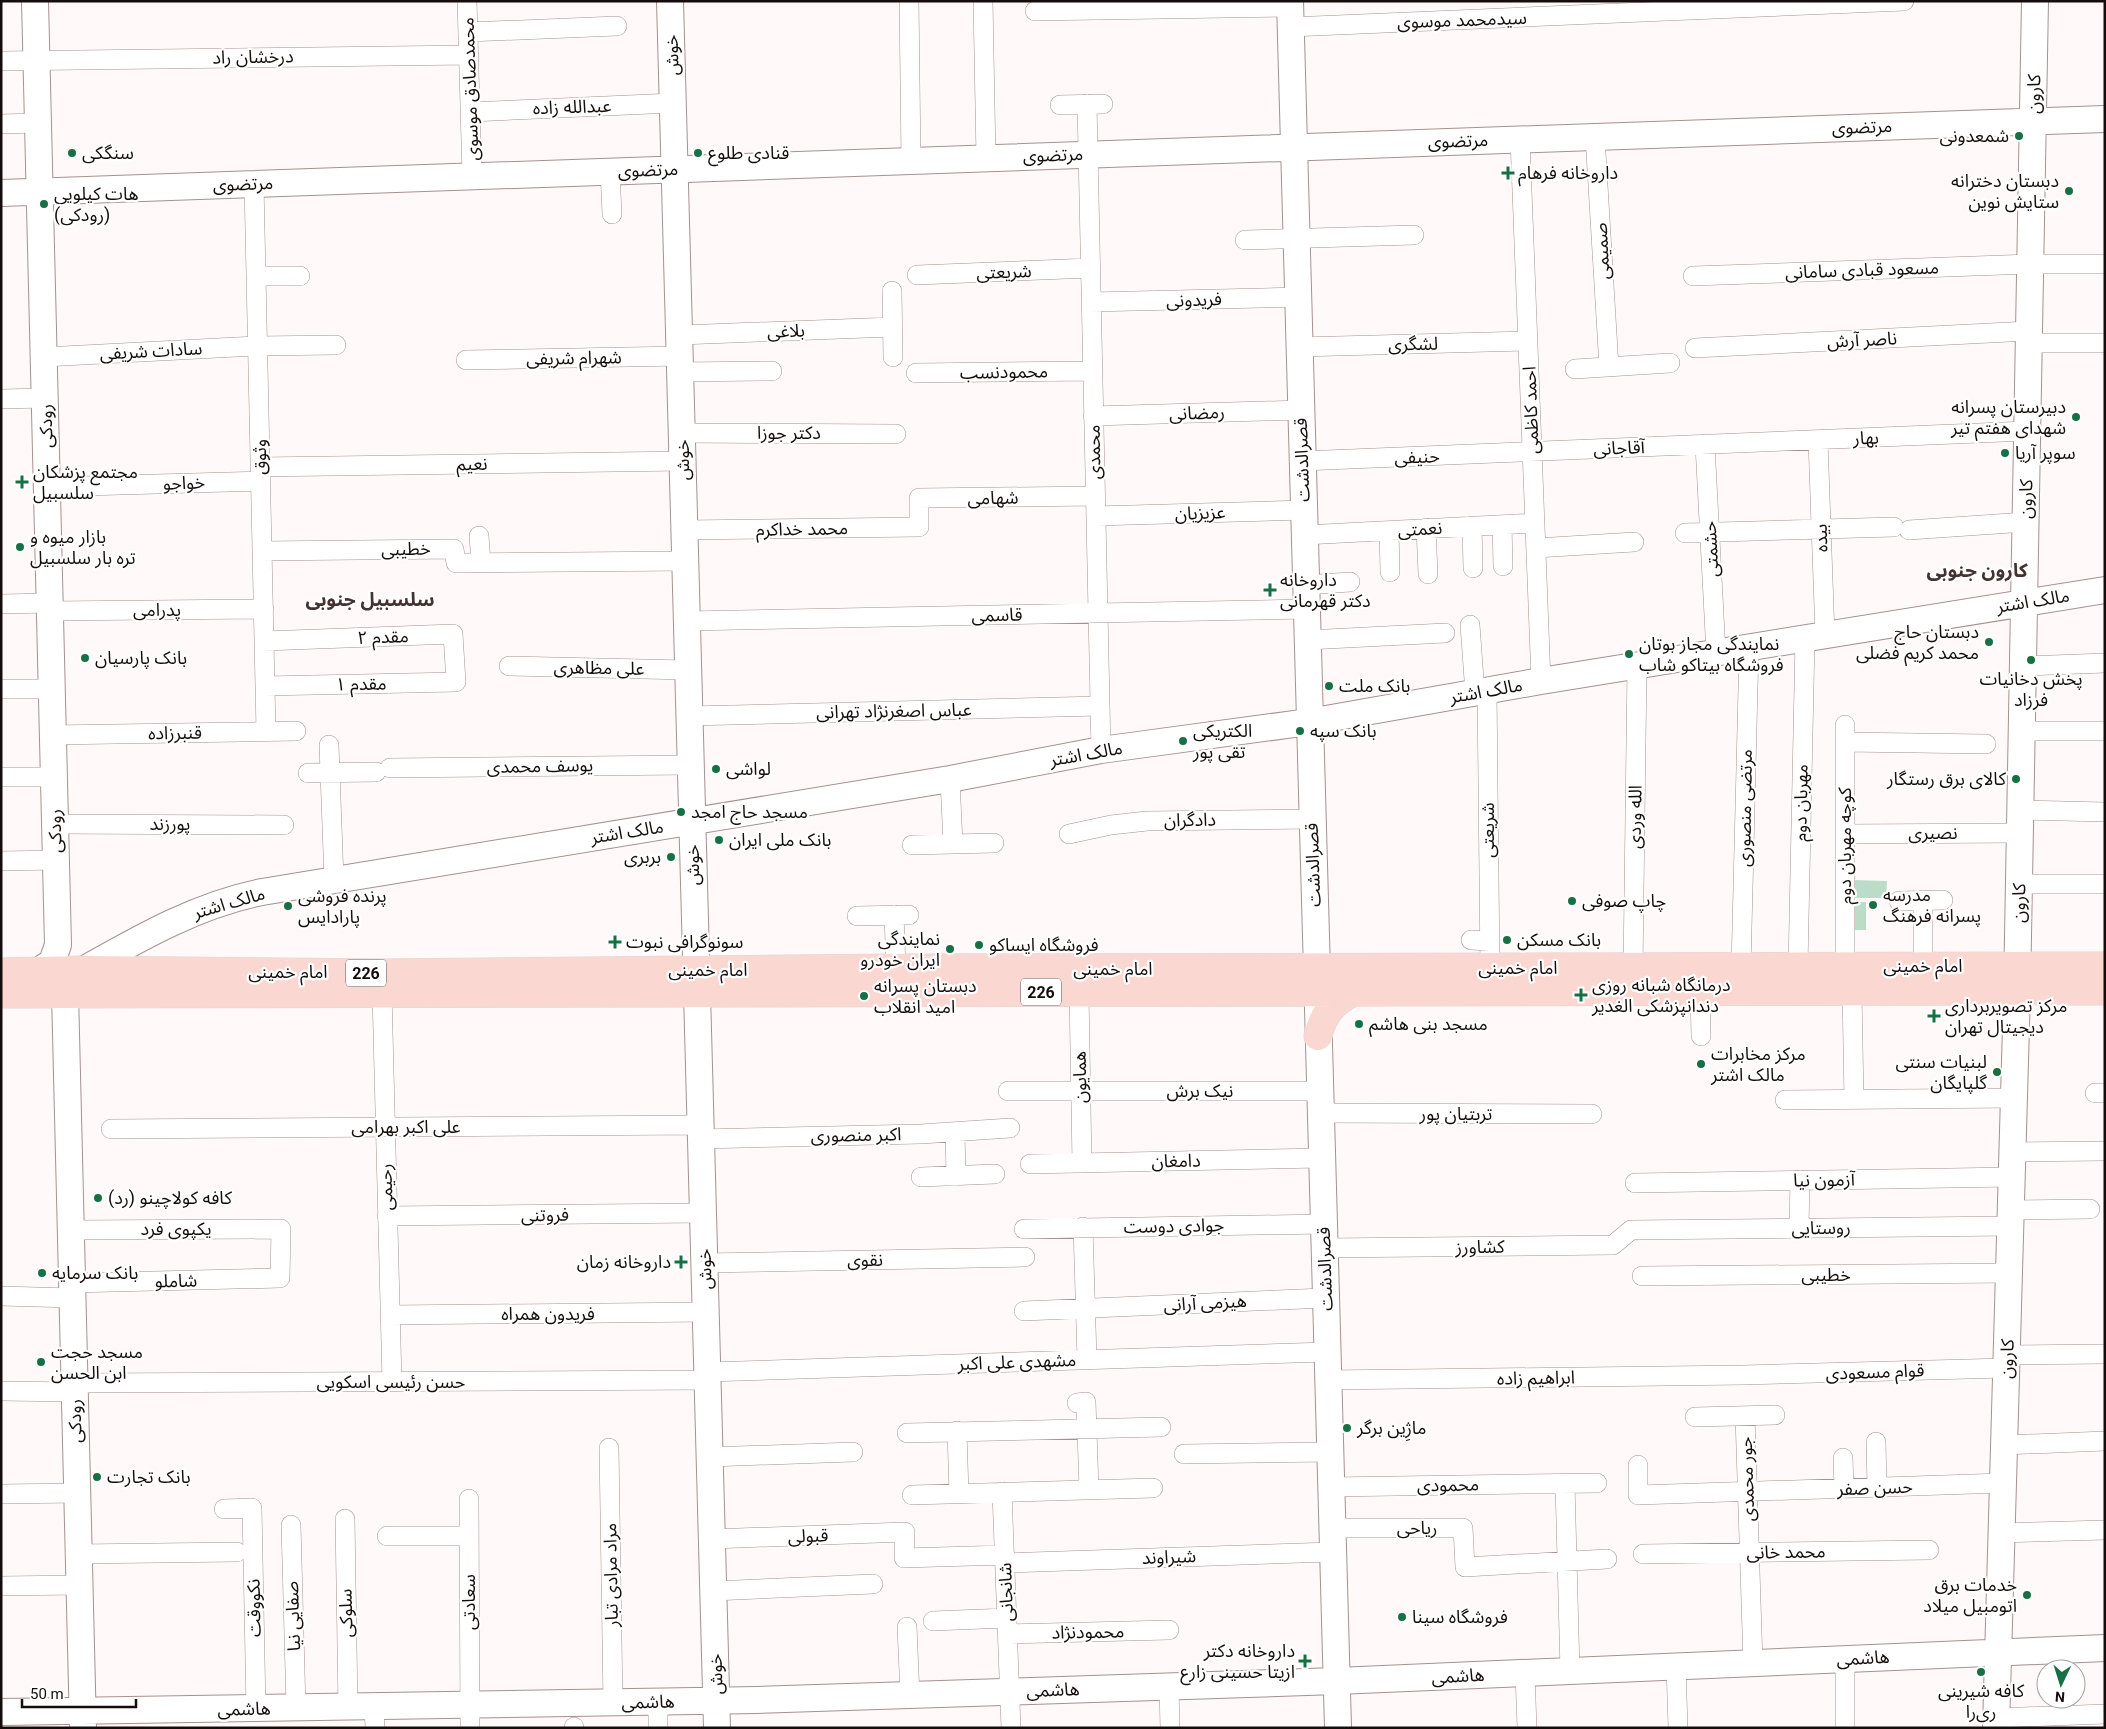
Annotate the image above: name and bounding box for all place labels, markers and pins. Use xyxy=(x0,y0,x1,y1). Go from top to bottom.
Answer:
place label: شمعدونی xyxy=(1939,125,2009,147)
marker: شمعدونی xyxy=(2013,130,2025,142)
place label: سنگکی xyxy=(82,142,134,164)
place label: قنادی طلوع xyxy=(708,142,789,167)
marker: سنگکی xyxy=(66,147,78,159)
marker: قنادی طلوع xyxy=(692,147,704,159)
place label: داروخانه فرهام xyxy=(1518,162,1618,187)
marker: داروخانه فرهام xyxy=(1502,167,1514,179)
place label: دبستان دخترانه ستایش نوین xyxy=(1951,170,2059,213)
place label: هات کیلویی (رودکی) xyxy=(54,183,139,226)
marker: دبستان دخترانه ستایش نوین xyxy=(2063,185,2075,197)
marker: هات کیلویی (رودکی) xyxy=(38,198,50,210)
place label: دبیرستان پسرانه شهدای هفتم تیر xyxy=(1950,396,2066,441)
marker: دبیرستان پسرانه شهدای هفتم تیر xyxy=(2070,411,2082,423)
place label: سوپر آریا xyxy=(2015,442,2076,464)
marker: سوپر آریا xyxy=(1999,447,2011,459)
place label: مجتمع پزشکان سلسبیل xyxy=(33,461,138,504)
marker: مجتمع پزشکان سلسبیل xyxy=(15,475,29,489)
place label: بازار میوه و تره بار سلسبیل xyxy=(30,526,136,569)
marker: بازار میوه و تره بار سلسبیل xyxy=(14,541,26,553)
place label: داروخانه دکتر قهرمانی xyxy=(1280,569,1371,612)
marker: داروخانه دکتر قهرمانی xyxy=(1264,584,1276,596)
place label: دبستان حاج محمد کریم فضلی xyxy=(1856,621,1979,666)
place label: نمایندگی مجاز بوتان فروشگاه بیتاکو شاب xyxy=(1639,633,1784,676)
marker: دبستان حاج محمد کریم فضلی xyxy=(1983,636,1995,648)
place label: بانک پارسیان xyxy=(95,647,187,669)
marker: نمایندگی مجاز بوتان فروشگاه بیتاکو شاب xyxy=(1623,648,1635,660)
marker: بانک پارسیان xyxy=(79,652,91,664)
marker: پخش دخانیات فرزاد xyxy=(2025,654,2037,666)
place label: پخش دخانیات فرزاد xyxy=(1979,668,2083,711)
place label: بانک ملت xyxy=(1339,675,1410,696)
marker: بانک ملت xyxy=(1323,680,1335,692)
place label: الکتریکی تقی پور xyxy=(1192,720,1252,763)
place label: بانک سپه xyxy=(1310,720,1377,742)
marker: بانک سپه xyxy=(1294,725,1306,737)
marker: الکتریکی تقی پور xyxy=(1177,735,1189,747)
place label: لواشی xyxy=(726,758,771,780)
marker: لواشی xyxy=(710,763,722,775)
place label: کالای برق رستگار xyxy=(1886,768,2007,790)
marker: کالای برق رستگار xyxy=(2010,773,2022,785)
place label: مسجد حاج امجد xyxy=(691,801,808,825)
marker: مسجد حاج امجد xyxy=(675,806,687,818)
place label: بانک ملی ایران xyxy=(729,829,831,851)
marker: بانک ملی ایران xyxy=(713,834,725,846)
place label: بربری xyxy=(624,846,661,868)
marker: بربری xyxy=(665,851,677,863)
place label: مدرسه پسرانه فرهنگ xyxy=(1883,884,1981,927)
place label: پرنده فروشی پارادایس xyxy=(298,885,387,928)
place label: چاپ صوفی xyxy=(1582,890,1666,913)
marker: چاپ صوفی xyxy=(1566,895,1578,907)
marker: مدرسه پسرانه فرهنگ xyxy=(1867,899,1879,911)
marker: پرنده فروشی پارادایس xyxy=(282,900,294,912)
place label: نمایندگی ایران خودرو xyxy=(860,928,940,971)
place label: بانک مسکن xyxy=(1517,929,1601,951)
place label: سونوگرافی نبوت xyxy=(626,931,743,953)
place label: فروشگاه ایساکو xyxy=(989,934,1099,956)
marker: بانک مسکن xyxy=(1501,934,1513,946)
marker: سونوگرافی نبوت xyxy=(608,935,622,949)
marker: فروشگاه ایساکو xyxy=(973,939,985,951)
marker: نمایندگی ایران خودرو xyxy=(944,943,956,955)
place label: درمانگاه شبانه روزی دندانپزشکی الغدیر xyxy=(1591,974,1731,1017)
place label: دبستان پسرانه امید انقلاب xyxy=(874,975,977,1017)
marker: درمانگاه شبانه روزی دندانپزشکی الغدیر xyxy=(1574,988,1588,1002)
marker: دبستان پسرانه امید انقلاب xyxy=(858,990,870,1002)
place label: مرکز تصویربرداری دیجیتال تهران xyxy=(1945,995,2067,1038)
marker: مرکز تصویربرداری دیجیتال تهران xyxy=(1927,1009,1941,1023)
place label: مسجد بنی هاشم xyxy=(1369,1013,1488,1037)
marker: مسجد بنی هاشم xyxy=(1353,1018,1365,1030)
place label: مرکز مخابرات مالک اشتر xyxy=(1710,1043,1806,1086)
place label: لبنیات سنتی گلپایگان xyxy=(1895,1051,1988,1094)
marker: مرکز مخابرات مالک اشتر xyxy=(1695,1058,1707,1070)
marker: لبنیات سنتی گلپایگان xyxy=(1991,1066,2003,1078)
place label: کافه کولاچینو (رد) xyxy=(108,1187,232,1209)
marker: کافه کولاچینو (رد) xyxy=(92,1192,104,1204)
place label: داروخانه زمان xyxy=(577,1251,671,1273)
marker: داروخانه زمان xyxy=(675,1256,687,1268)
place label: بانک سرمایه xyxy=(52,1262,138,1284)
marker: بانک سرمایه xyxy=(36,1267,48,1279)
place label: مسجد حجت ابن الحسن xyxy=(51,1341,143,1384)
marker: مسجد حجت ابن الحسن xyxy=(35,1356,47,1368)
place label: ماژِین برگر xyxy=(1356,1417,1427,1442)
marker: ماژِین برگر xyxy=(1341,1422,1353,1434)
place label: بانک تجارت xyxy=(107,1466,191,1488)
marker: بانک تجارت xyxy=(91,1471,103,1483)
place label: خدمات برق اتومبیل میلاد xyxy=(1923,1574,2017,1617)
marker: خدمات برق اتومبیل میلاد xyxy=(2021,1589,2033,1601)
place label: فروشگاه سینا xyxy=(1412,1606,1508,1628)
marker: فروشگاه سینا xyxy=(1396,1611,1408,1623)
place label: داروخانه دکتر ازیتا حسینی زارع xyxy=(1180,1640,1295,1686)
marker: داروخانه دکتر ازیتا حسینی زارع xyxy=(1299,1655,1311,1667)
marker: کافه شیرینی ری‌را xyxy=(1975,1666,1987,1678)
place label: کافه شیرینی ری‌را xyxy=(1938,1680,2025,1723)

